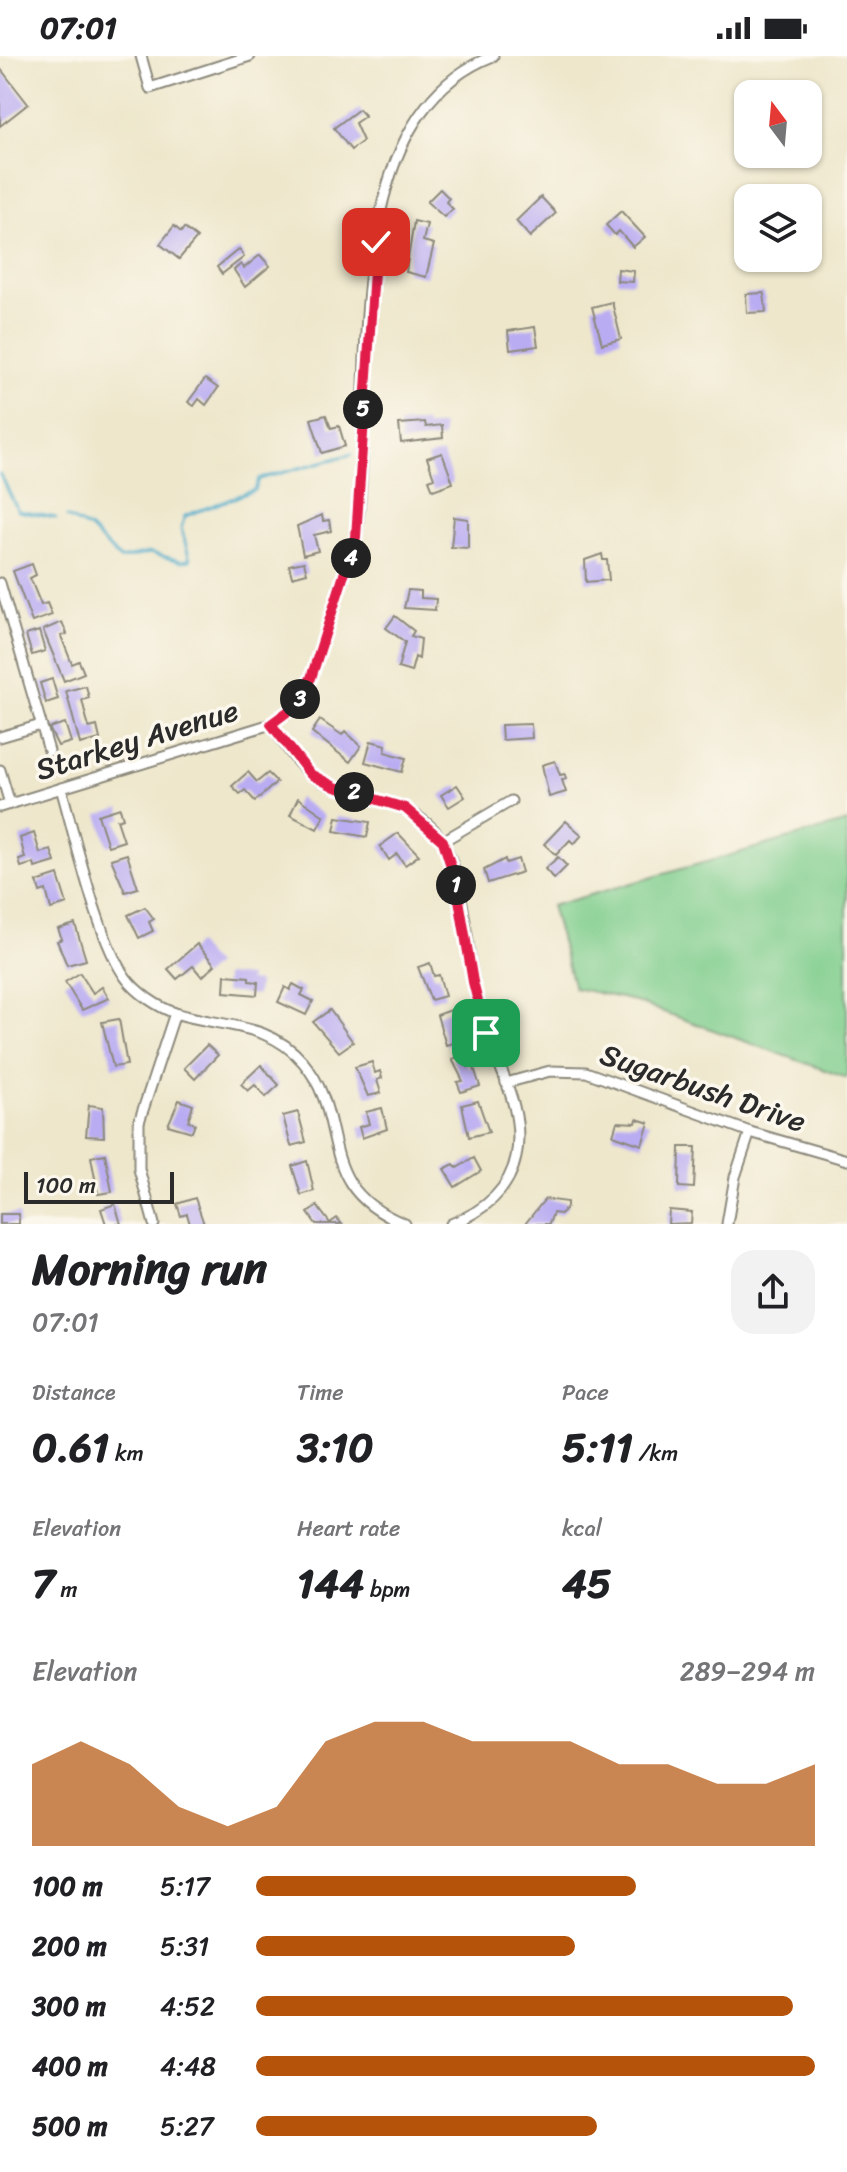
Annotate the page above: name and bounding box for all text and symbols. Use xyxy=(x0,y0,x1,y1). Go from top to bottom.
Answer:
text: 07:01 xyxy=(40,1,117,55)
north arrow xyxy=(734,80,822,168)
map controls xyxy=(734,80,822,272)
button: layers xyxy=(734,184,822,272)
pin xyxy=(342,208,410,276)
icon: check xyxy=(354,220,398,264)
pin: 5 xyxy=(343,389,383,429)
text: 5 xyxy=(356,389,370,428)
pin: 4 xyxy=(331,538,371,578)
text: 4 xyxy=(344,538,358,577)
pin: 3 xyxy=(280,679,320,719)
text: 3 xyxy=(294,679,306,718)
street label: Starkey Avenue xyxy=(29,683,245,797)
pin: 2 xyxy=(334,772,374,812)
text: 2 xyxy=(348,772,360,811)
pin: 1 xyxy=(436,865,476,905)
text: 1 xyxy=(451,865,461,904)
pin xyxy=(452,999,520,1067)
icon: arrive xyxy=(464,1011,508,1055)
street label: Sugarbush Drive xyxy=(593,1028,813,1148)
text: 100 m xyxy=(36,1166,96,1205)
scale bar xyxy=(24,1168,174,1204)
text: Morning run xyxy=(32,1230,267,1308)
button: share xyxy=(731,1250,815,1334)
text: 07:01 xyxy=(32,1299,99,1345)
text: Distance xyxy=(32,1373,116,1412)
text: Time xyxy=(297,1373,344,1412)
text: Pace xyxy=(562,1373,609,1412)
text: 0.61 xyxy=(32,1412,109,1483)
text: 3:10 xyxy=(297,1412,373,1483)
text: 5:11 xyxy=(562,1412,633,1483)
text: km xyxy=(109,1434,144,1473)
text: /km xyxy=(633,1434,678,1473)
text: Elevation xyxy=(32,1509,121,1548)
text: Heart rate xyxy=(297,1509,400,1548)
text: kcal xyxy=(562,1509,602,1548)
text: 7 xyxy=(32,1548,55,1619)
text: 144 xyxy=(297,1548,364,1619)
text: 45 xyxy=(562,1548,611,1619)
text: m xyxy=(55,1570,77,1609)
text: bpm xyxy=(364,1570,410,1609)
text: Elevation xyxy=(32,1648,137,1694)
text: 289–294 m xyxy=(680,1648,815,1694)
text: 100 m xyxy=(32,1863,103,1909)
text: 5:17 xyxy=(160,1863,210,1909)
text: 200 m xyxy=(32,1923,107,1969)
text: 5:31 xyxy=(160,1923,209,1969)
text: 300 m xyxy=(32,1983,106,2029)
text: 4:52 xyxy=(160,1983,215,2029)
text: 400 m xyxy=(32,2043,108,2089)
text: 4:48 xyxy=(160,2043,216,2089)
text: 500 m xyxy=(32,2103,107,2149)
text: 5:27 xyxy=(160,2103,214,2149)

